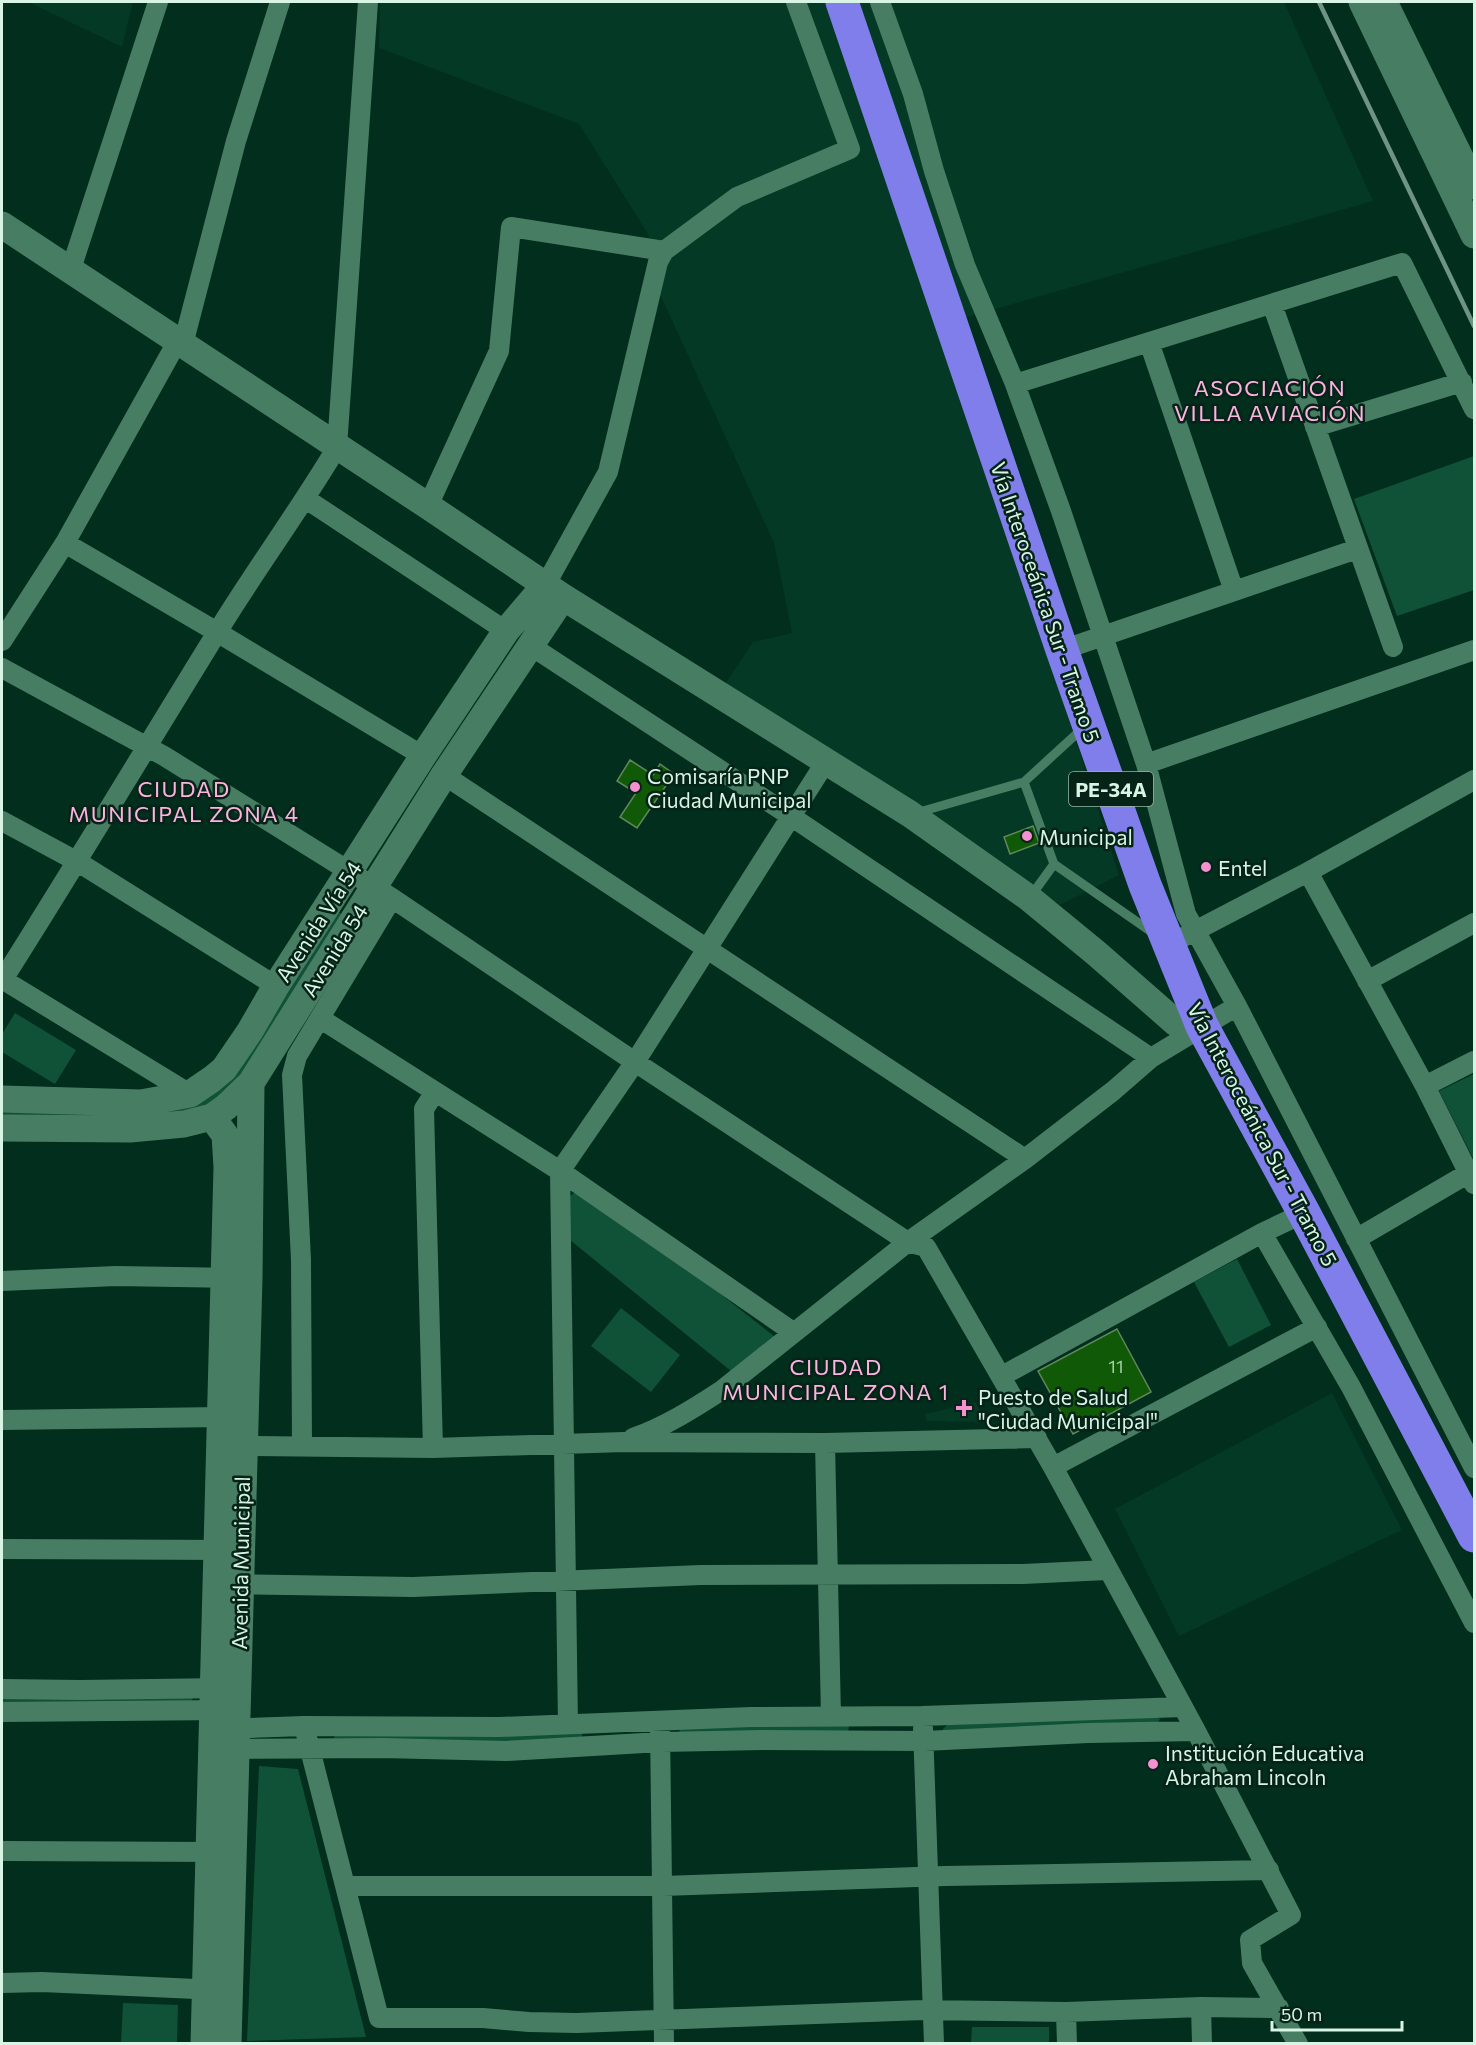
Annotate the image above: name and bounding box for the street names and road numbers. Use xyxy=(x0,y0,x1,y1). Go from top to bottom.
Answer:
street label: Vía Interoceánica Sur - Tramo 5 xyxy=(986,458,1106,746)
road number: PE-34A xyxy=(1069,772,1153,806)
street label: Avenida Vía 54 xyxy=(270,856,367,986)
street label: Avenida 54 xyxy=(296,899,372,1001)
street label: Vía Interoceánica Sur - Tramo 5 xyxy=(1183,998,1343,1270)
street label: Avenida Municipal xyxy=(226,1476,254,1650)

